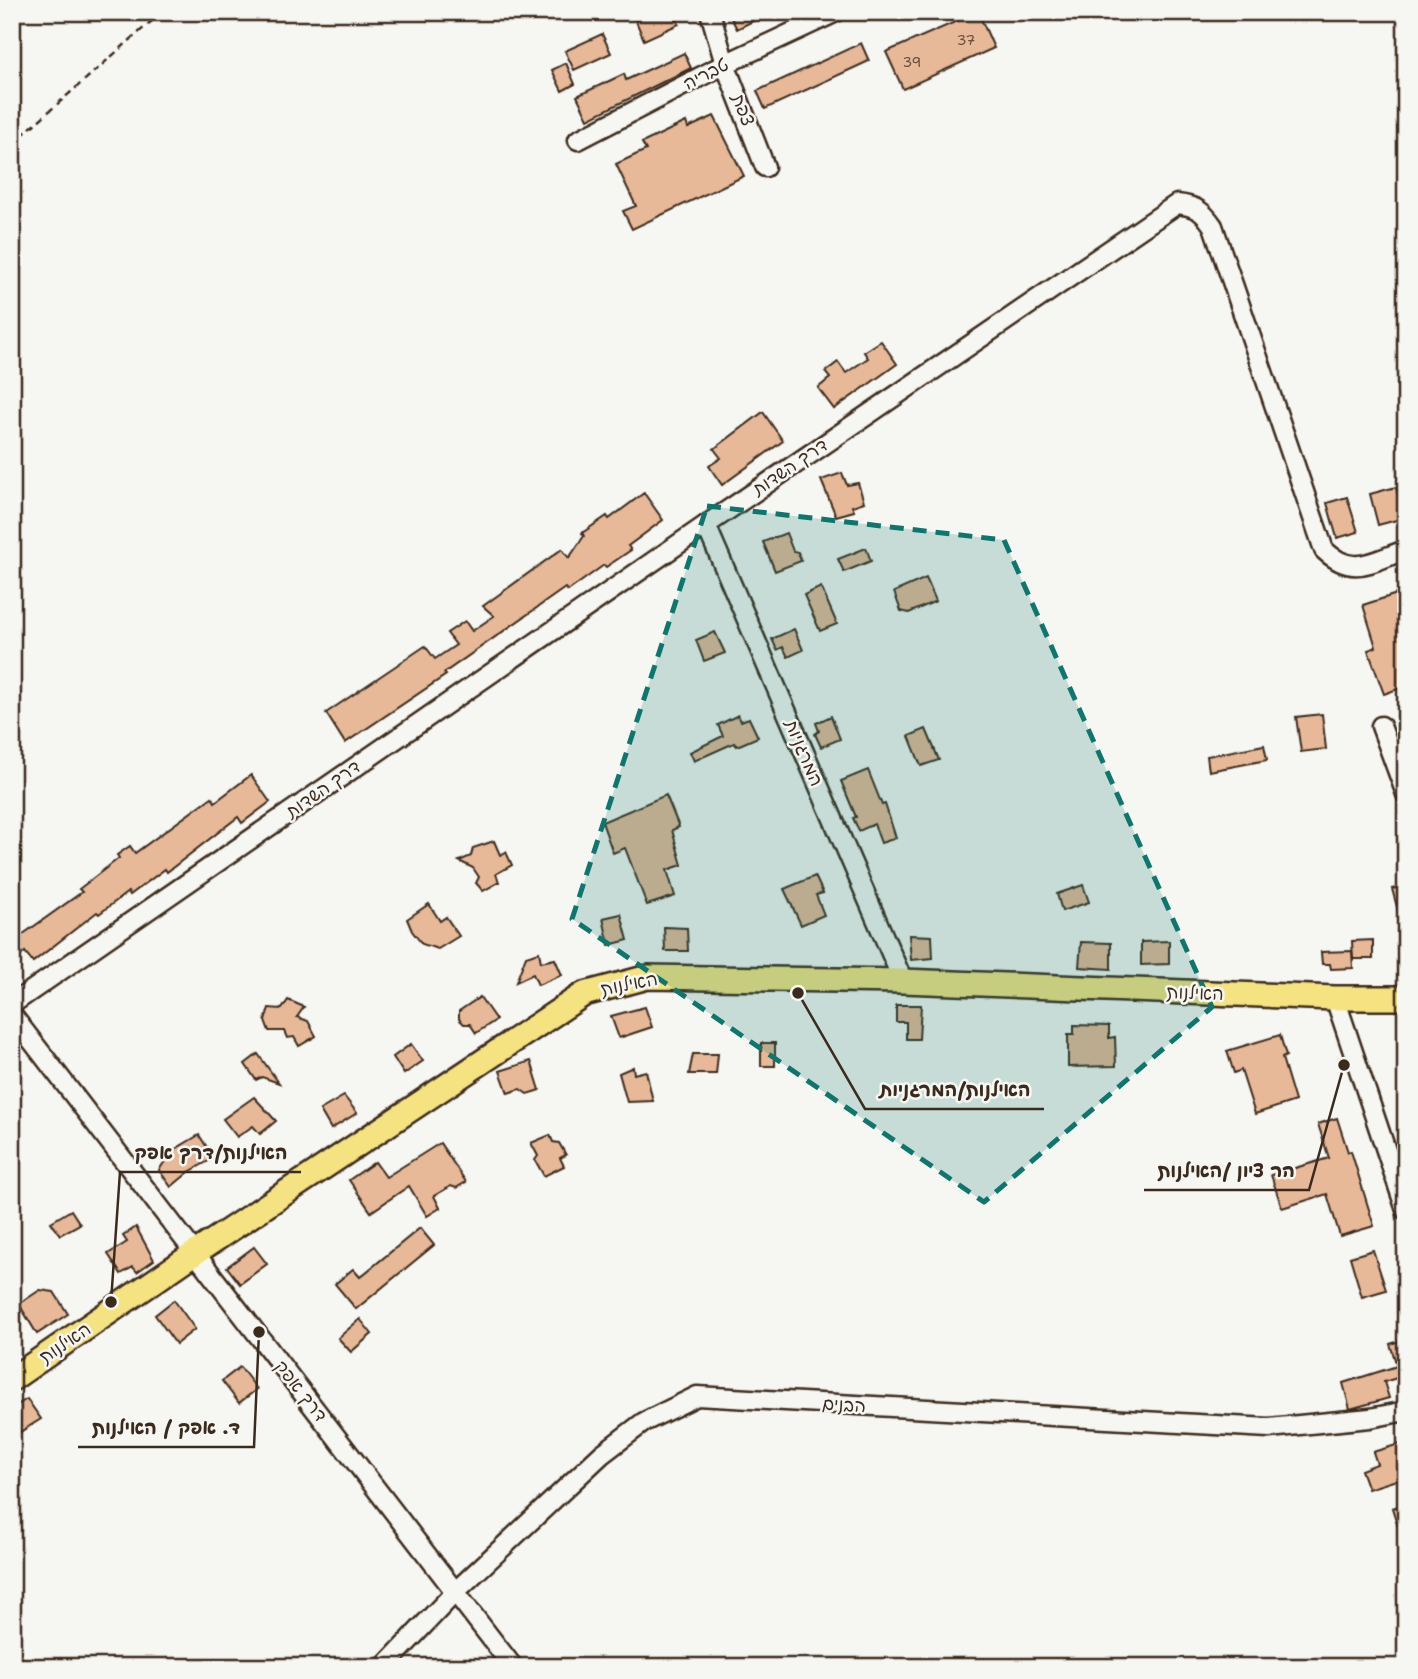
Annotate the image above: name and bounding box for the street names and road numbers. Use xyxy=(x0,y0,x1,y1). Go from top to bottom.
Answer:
street label: טבריה xyxy=(679,52,733,96)
street label: צפת xyxy=(726,90,760,129)
street label: דרך השדות xyxy=(747,433,832,501)
street label: המרגניות xyxy=(779,715,829,790)
street label: דרך השדות xyxy=(280,755,365,824)
street label: האילנות xyxy=(598,967,660,1001)
street label: האילנות xyxy=(1166,980,1224,1006)
street label: האילנות xyxy=(34,1317,96,1369)
street label: דרך אפק xyxy=(269,1355,333,1427)
street label: הבנים xyxy=(821,1392,867,1418)

